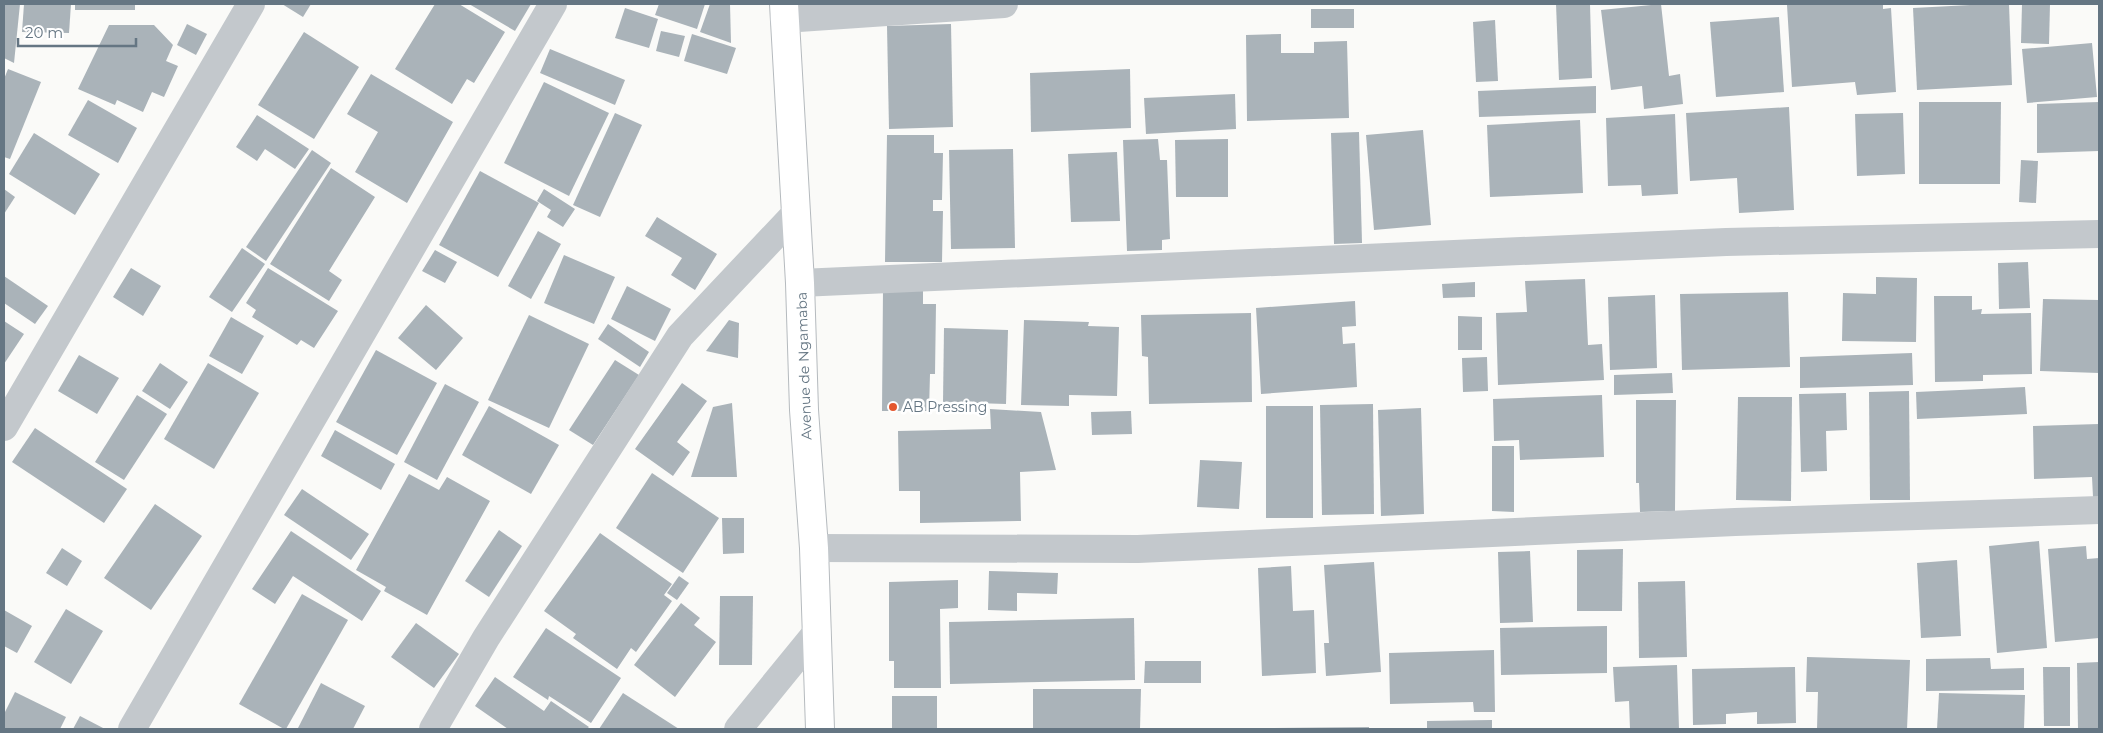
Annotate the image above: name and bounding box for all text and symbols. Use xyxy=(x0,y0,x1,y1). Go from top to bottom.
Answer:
scale bar xyxy=(18,15,135,47)
text: 20 m xyxy=(25,23,63,42)
street label: Avenue de Ngamaba xyxy=(792,292,816,440)
place label: AB Pressing xyxy=(903,398,987,416)
marker: AB Pressing xyxy=(887,401,899,413)

